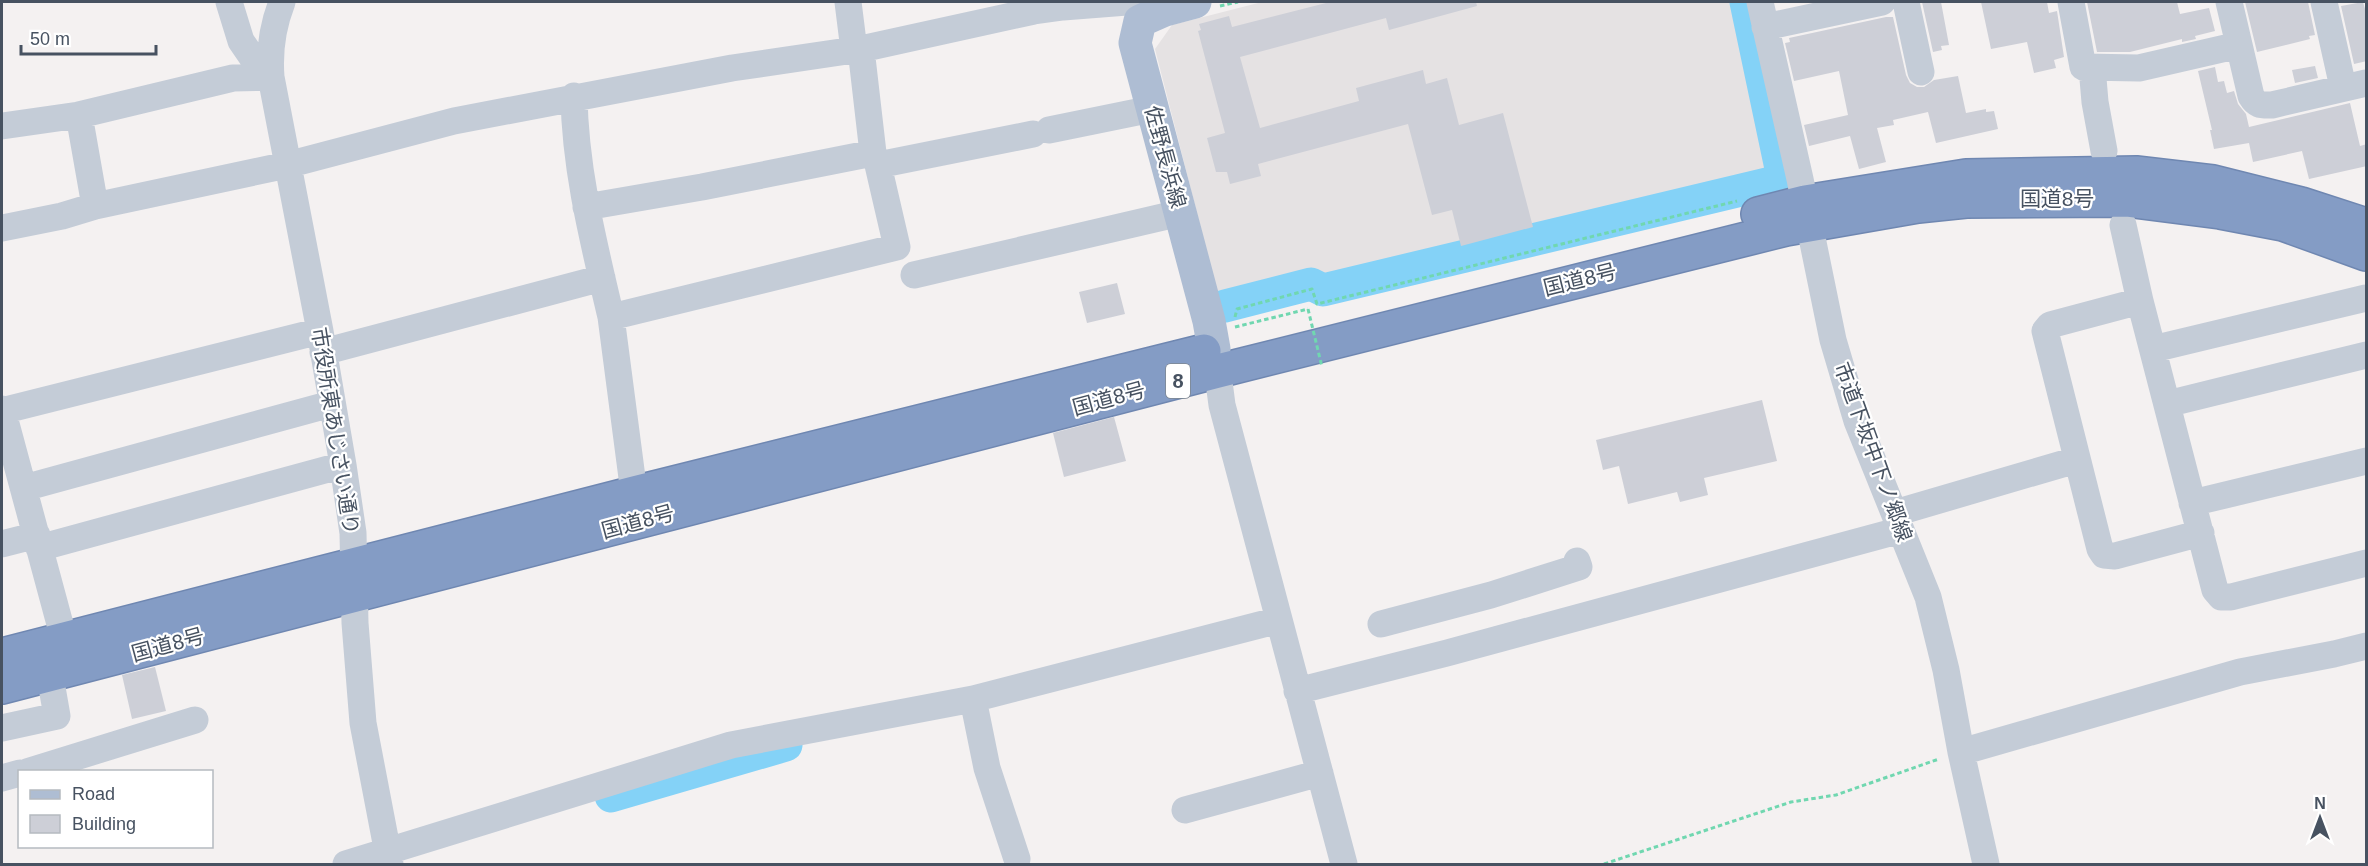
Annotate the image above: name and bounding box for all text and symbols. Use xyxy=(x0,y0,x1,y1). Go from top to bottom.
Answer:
scale bar xyxy=(21,18,156,56)
text: 50 m xyxy=(30,29,70,49)
street label: 佐野長浜線 xyxy=(1141,103,1190,211)
street label: 国道8号 xyxy=(2020,187,2094,210)
street label: 国道8号 xyxy=(1541,259,1619,300)
street label: 市役所東あじさい通り xyxy=(308,325,363,536)
street label: 市道下坂中下ノ郷線 xyxy=(1830,359,1917,545)
road number: 8 xyxy=(1166,364,1190,398)
street label: 国道8号 xyxy=(1070,378,1148,419)
street label: 国道8号 xyxy=(599,501,677,542)
street label: 国道8号 xyxy=(129,624,207,665)
legend xyxy=(18,770,213,848)
text: Road xyxy=(72,784,115,804)
north arrow xyxy=(2290,788,2350,848)
text: N xyxy=(2314,795,2326,812)
text: Building xyxy=(72,814,136,834)

